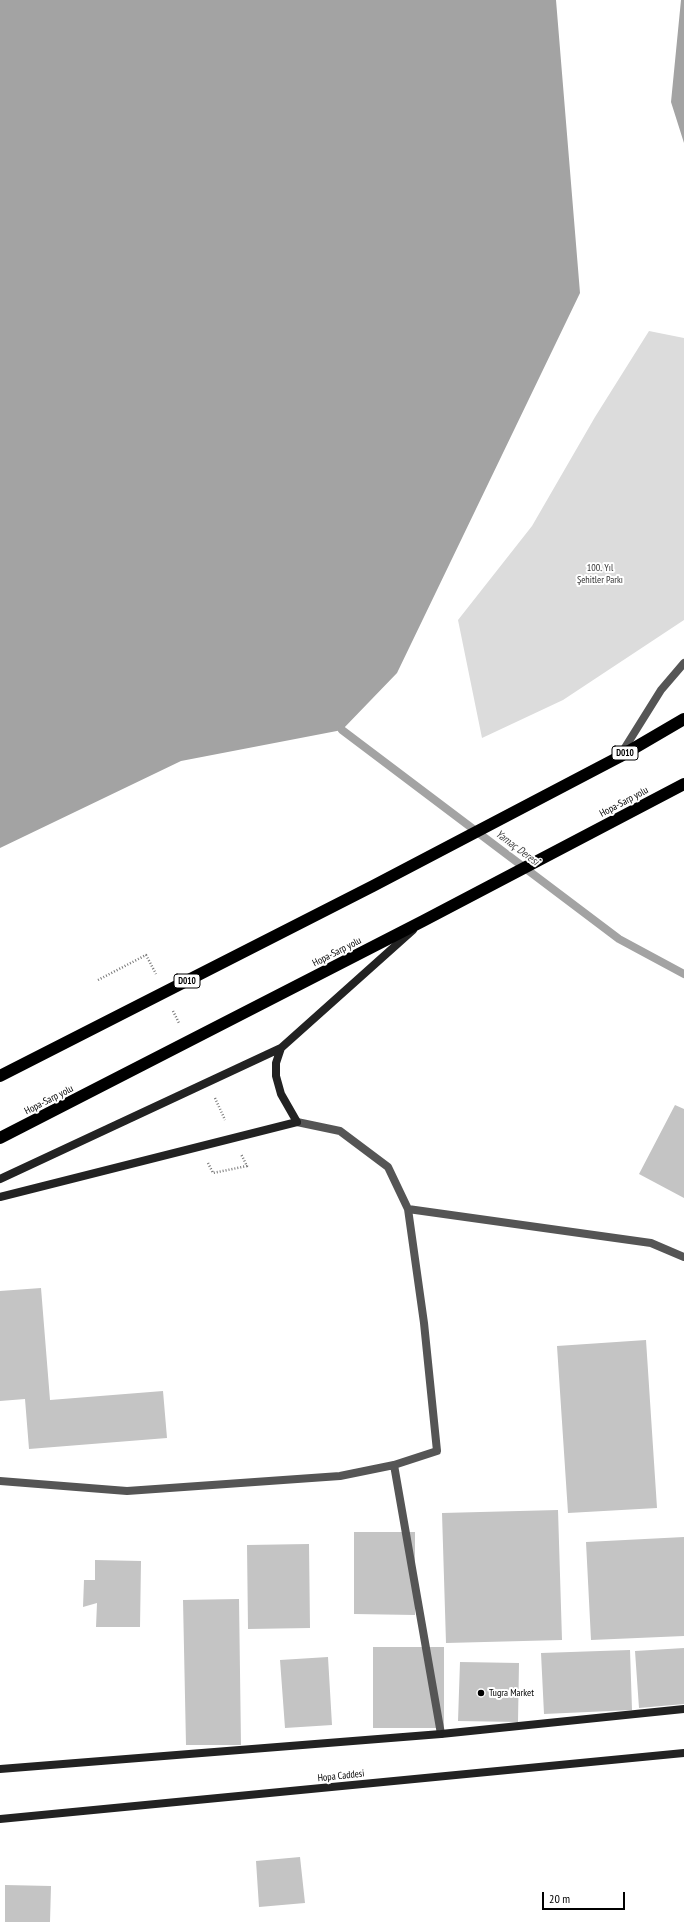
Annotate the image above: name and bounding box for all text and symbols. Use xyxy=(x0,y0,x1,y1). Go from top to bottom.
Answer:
park label: 100. Yıl Şehitler Parkı xyxy=(577,562,623,586)
road number: D010 xyxy=(612,746,638,760)
street label: Hopa-Sarp yolu xyxy=(598,784,650,820)
water label: Yamaç Deresi xyxy=(493,828,541,868)
street label: Hopa-Sarp yolu xyxy=(311,935,363,969)
road number: D010 xyxy=(174,974,200,988)
street label: Hopa-Sarp yolu xyxy=(23,1083,75,1117)
place label: Tugra Market xyxy=(489,1687,534,1699)
marker: Tugra Market xyxy=(476,1688,486,1698)
street label: Hopa Caddesi xyxy=(317,1768,365,1784)
scale bar xyxy=(544,1884,627,1910)
text: 20 m xyxy=(549,1891,570,1906)

